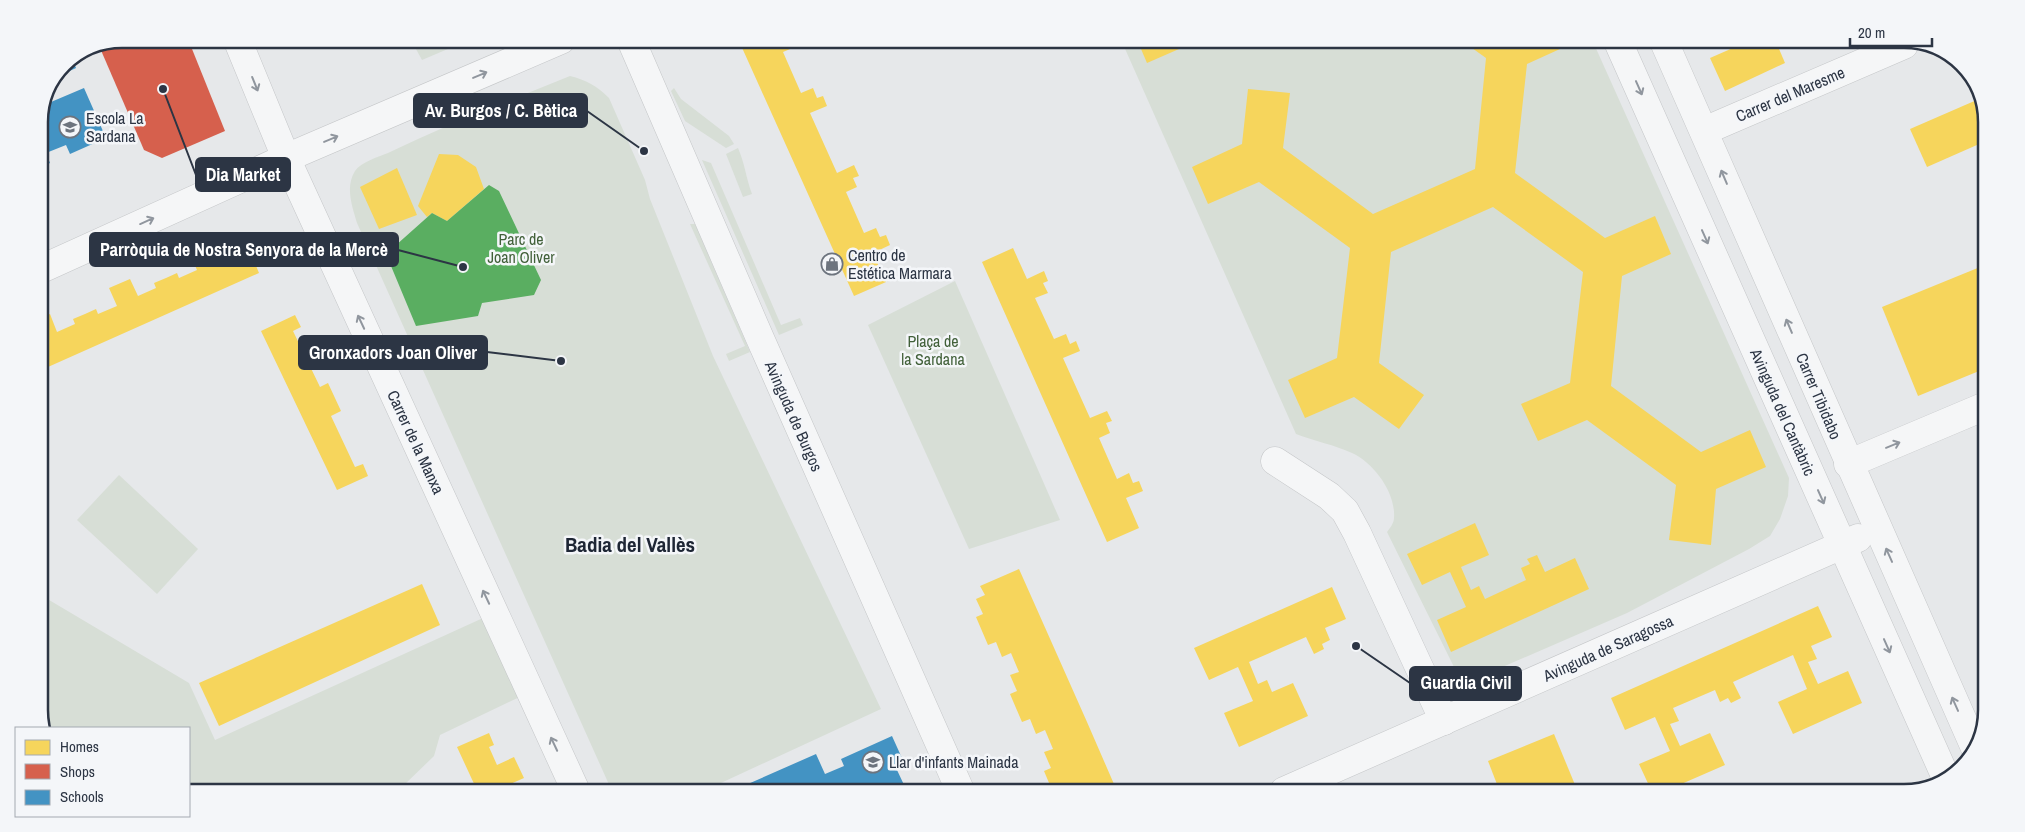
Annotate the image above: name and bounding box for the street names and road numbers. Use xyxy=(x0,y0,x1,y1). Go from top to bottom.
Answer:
street label: Carrer del Maresme xyxy=(1732,61,1848,127)
street label: Avinguda del Cantàbric xyxy=(1745,344,1821,479)
street label: Carrer Tibidabo xyxy=(1791,349,1847,443)
street label: Avinguda de Burgos xyxy=(759,356,828,475)
street label: Carrer de la Manxa xyxy=(382,386,450,498)
street label: Avinguda de Saragossa xyxy=(1539,609,1677,687)

